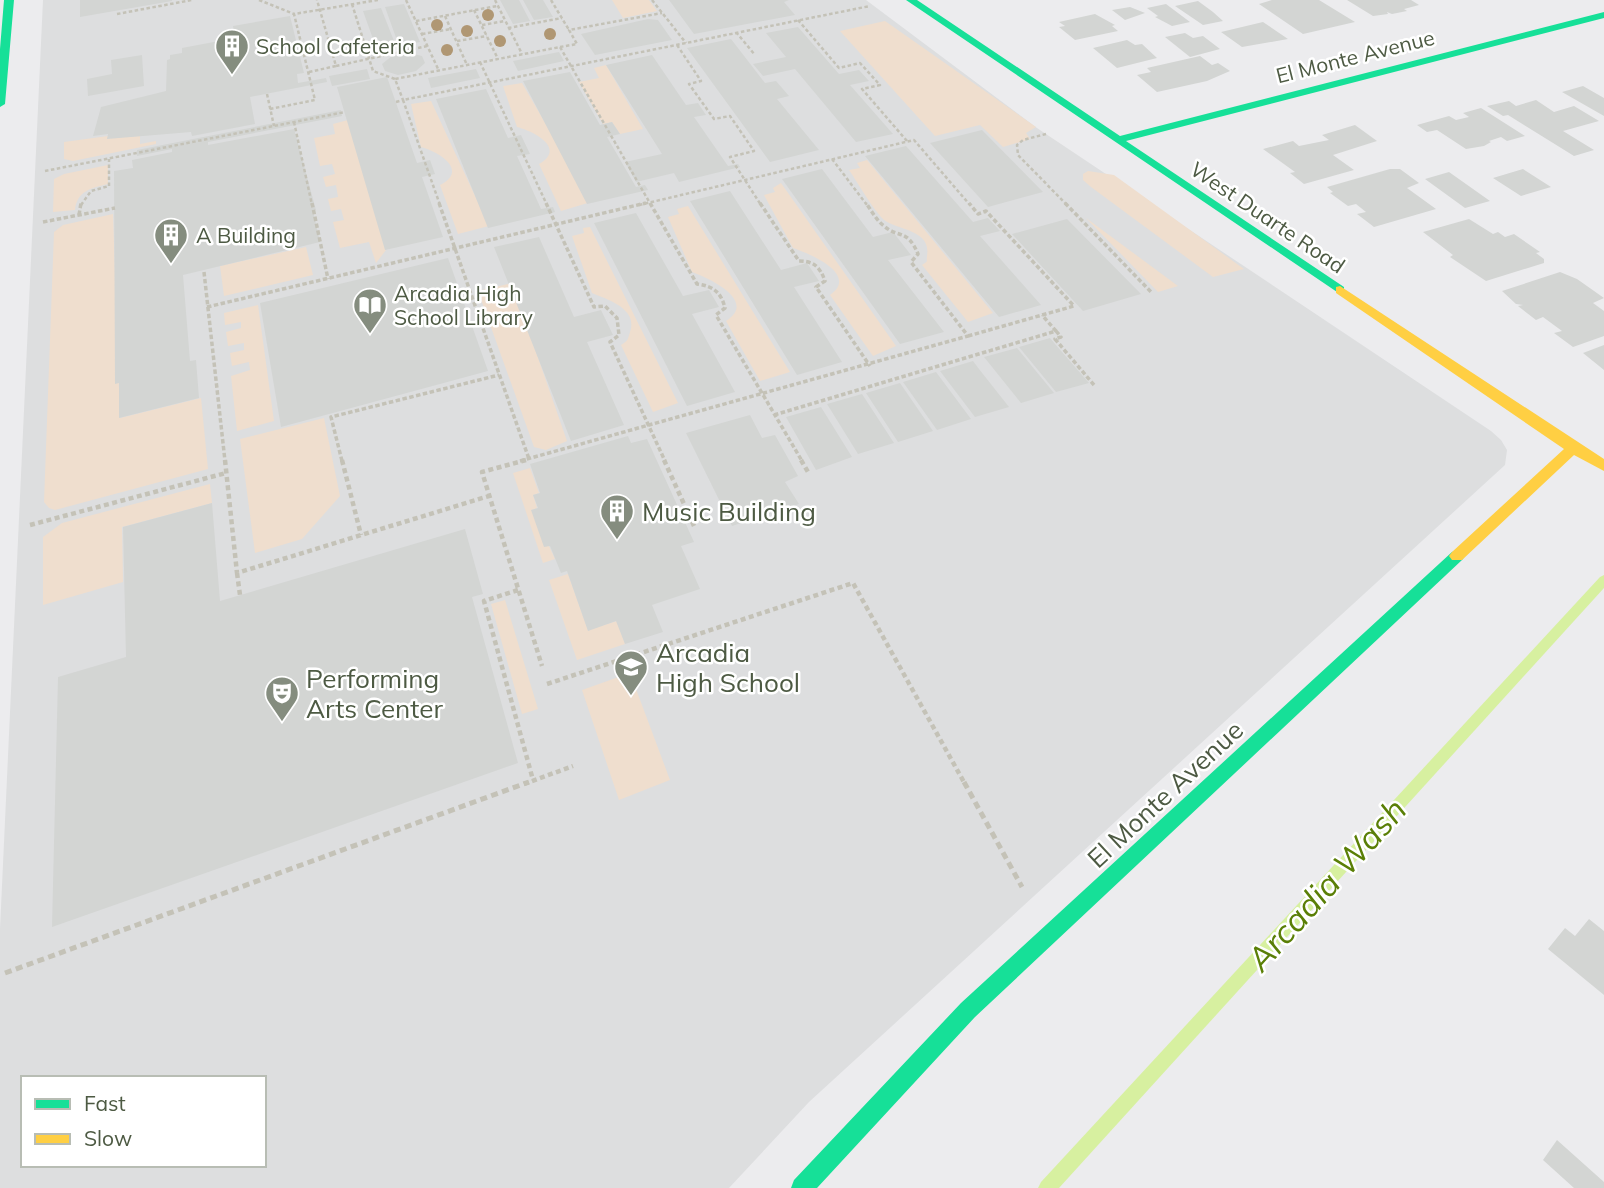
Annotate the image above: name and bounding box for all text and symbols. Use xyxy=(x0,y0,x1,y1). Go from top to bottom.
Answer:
street label: El Monte Avenue xyxy=(1273,24,1437,88)
building icon: School Cafeteria xyxy=(213,27,251,76)
place label: School Cafeteria xyxy=(256,33,415,59)
street label: West Duarte Road xyxy=(1186,156,1350,278)
building icon: A Building xyxy=(152,216,190,265)
place label: A Building xyxy=(196,222,296,248)
place label: Arcadia High School Library xyxy=(394,280,533,330)
library icon: Arcadia High School Library xyxy=(351,286,389,335)
building icon: Music Building xyxy=(598,492,636,541)
place label: Music Building xyxy=(642,495,816,528)
place label: Arcadia High School xyxy=(656,636,800,699)
school or university icon: Arcadia High School xyxy=(612,648,650,697)
place label: Performing Arts Center xyxy=(306,662,443,725)
theatre icon: Performing Arts Center xyxy=(263,674,301,723)
street label: El Monte Avenue xyxy=(1080,713,1250,875)
water label: Arcadia Wash xyxy=(1237,789,1414,980)
legend xyxy=(21,1076,266,1167)
text: Fast xyxy=(84,1090,126,1116)
text: Slow xyxy=(84,1125,132,1151)

